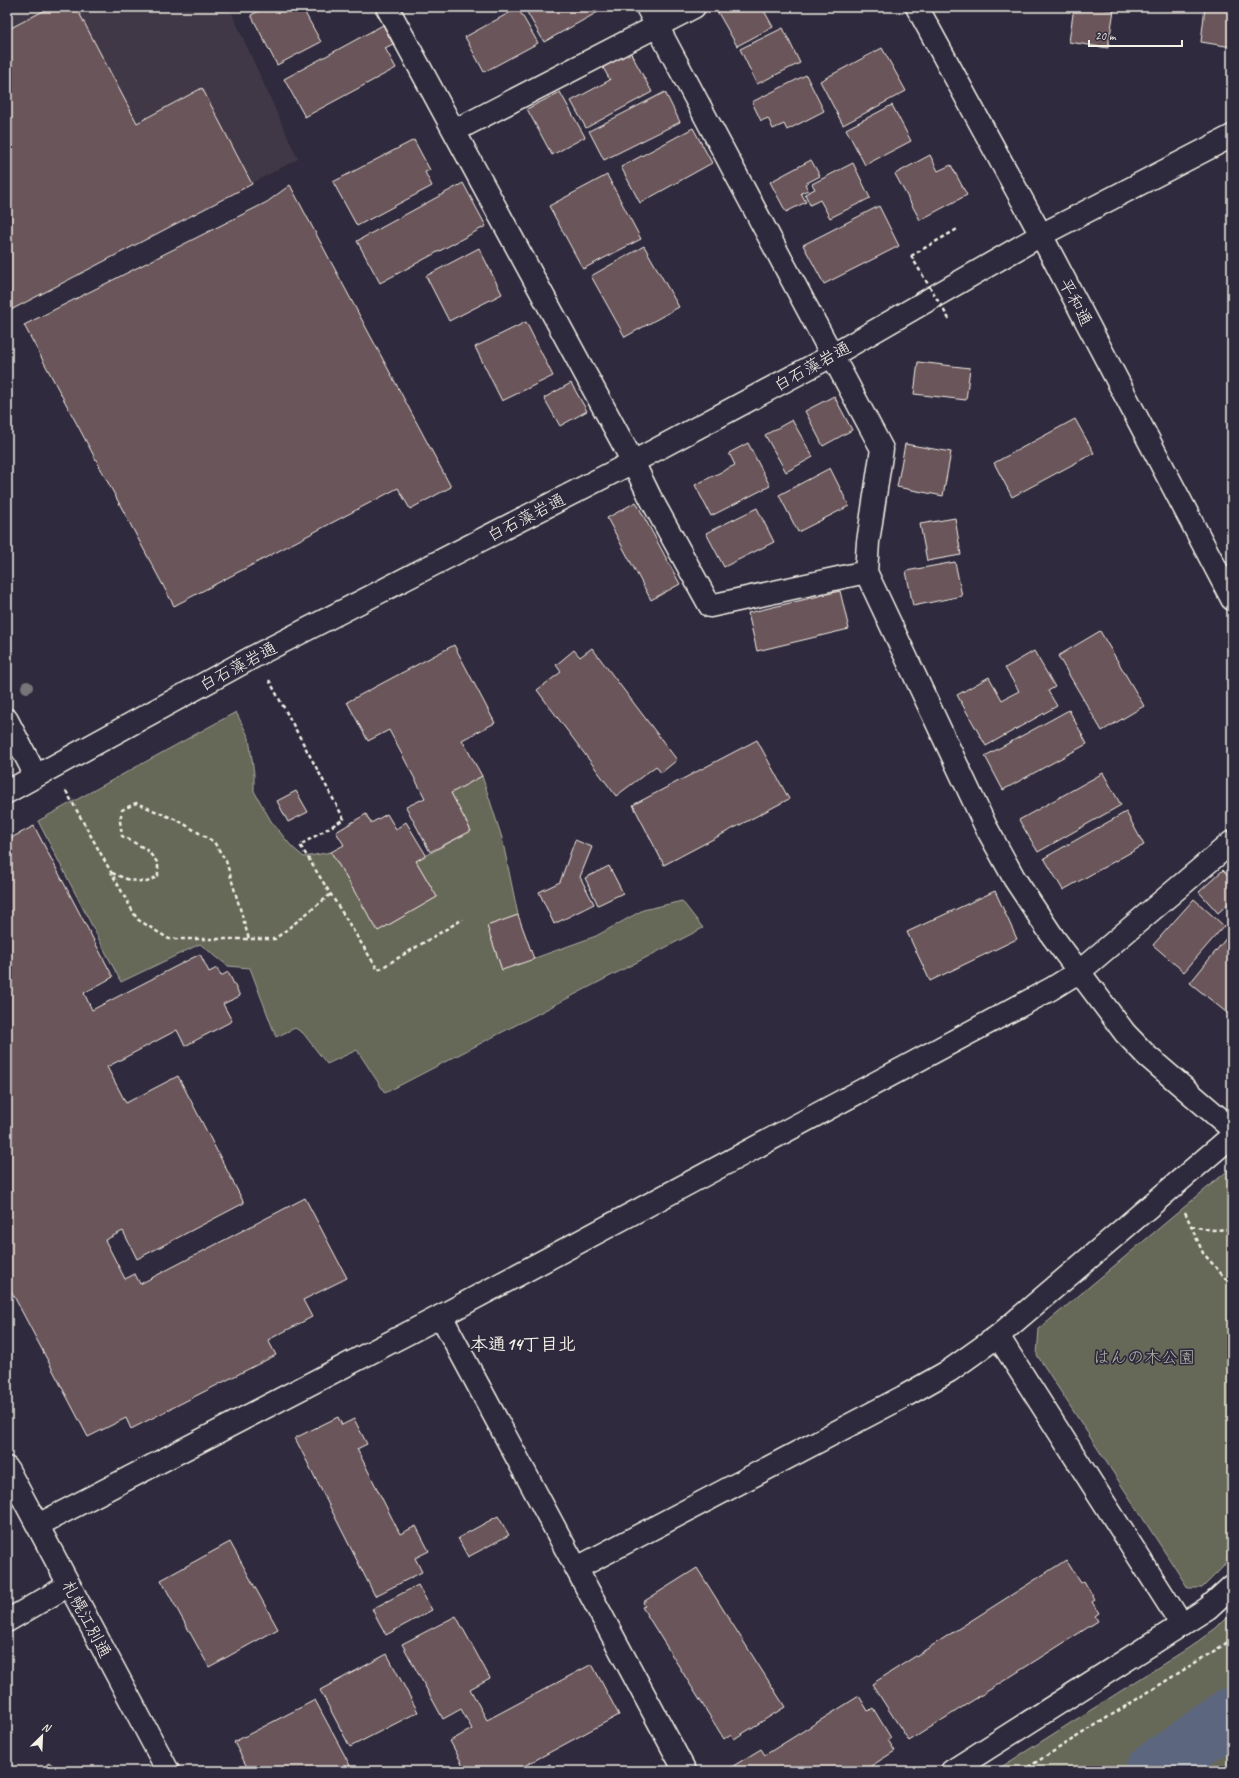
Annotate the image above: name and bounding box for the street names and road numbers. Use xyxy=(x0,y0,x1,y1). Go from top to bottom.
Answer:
street label: 平和通 xyxy=(1054,275,1097,330)
street label: 白石藻岩通 xyxy=(770,337,855,396)
street label: 白石藻岩通 xyxy=(484,489,569,546)
street label: 白石藻岩通 xyxy=(196,637,281,696)
street label: 札幌江別通 xyxy=(57,1577,116,1662)

